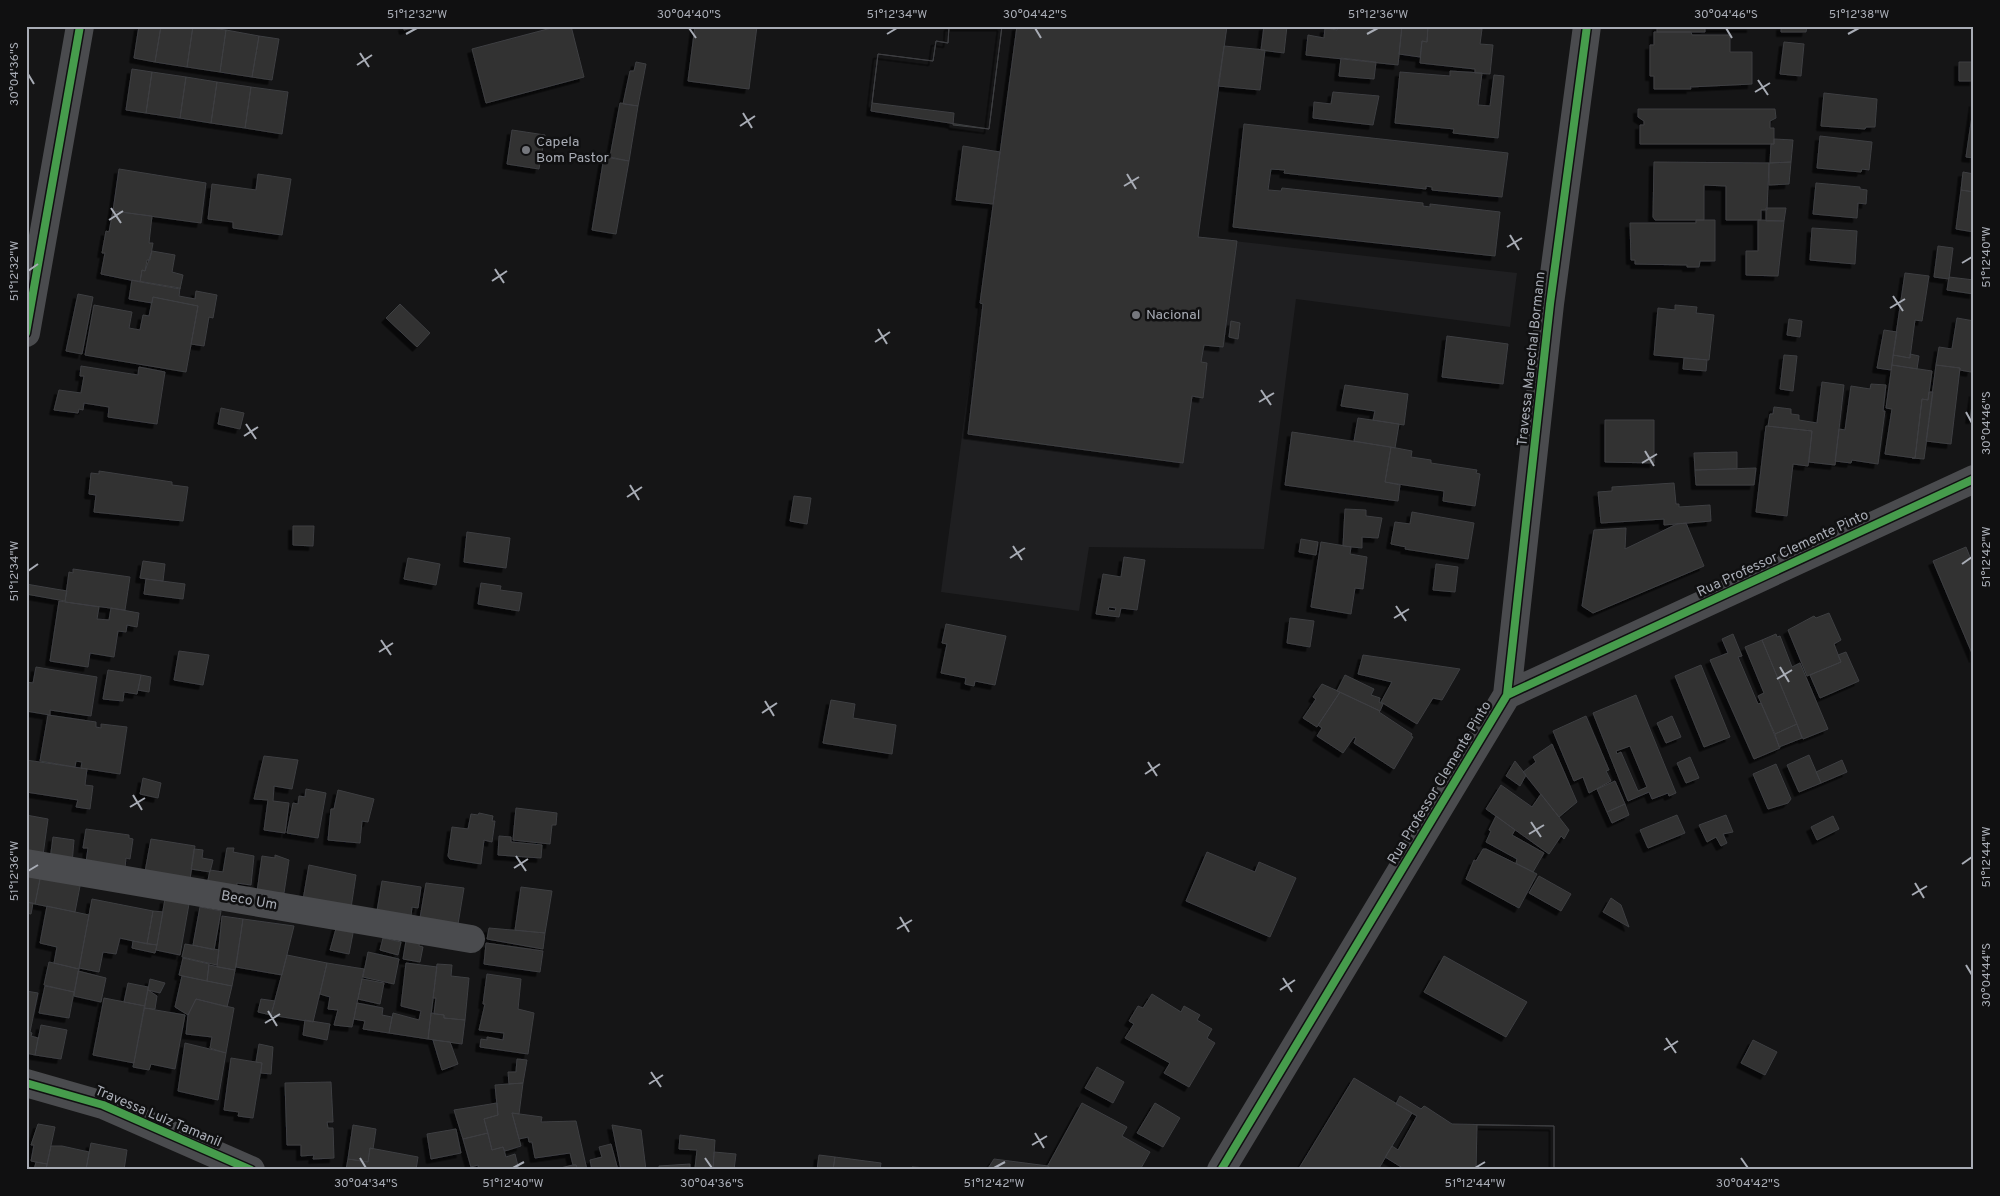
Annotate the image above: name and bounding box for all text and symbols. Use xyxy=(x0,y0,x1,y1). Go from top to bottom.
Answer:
text: 51°12'32"W xyxy=(387,7,447,23)
text: 30°04'40"S xyxy=(657,7,721,23)
text: 51°12'34"W xyxy=(867,7,927,23)
text: 30°04'42"S xyxy=(1003,7,1067,23)
text: 51°12'36"W xyxy=(1348,7,1408,23)
text: 30°04'46"S xyxy=(1694,7,1758,23)
text: 51°12'38"W xyxy=(1829,7,1889,23)
text: 30°04'36"S xyxy=(7,42,23,106)
place label: Capela Bom Pastor xyxy=(536,134,609,167)
marker: Capela Bom Pastor xyxy=(520,144,532,156)
text: 51°12'40"W xyxy=(1979,226,1995,288)
text: 51°12'32"W xyxy=(7,241,23,301)
street label: Travessa Marechal Bormann xyxy=(1514,271,1550,447)
place label: Nacional xyxy=(1146,307,1200,324)
marker: Nacional xyxy=(1130,309,1142,321)
text: 30°04'46"S xyxy=(1979,391,1995,455)
street label: Rua Professor Clemente Pinto xyxy=(1695,507,1872,601)
text: 51°12'42"W xyxy=(1979,527,1995,587)
text: 51°12'34"W xyxy=(7,541,23,601)
street label: Rua Professor Clemente Pinto xyxy=(1384,698,1496,868)
text: 51°12'44"W xyxy=(1979,826,1995,888)
text: 51°12'36"W xyxy=(7,841,23,901)
street label: Beco Um xyxy=(220,888,278,914)
text: 30°04'44"S xyxy=(1979,943,1995,1007)
street label: Travessa Luiz Tamanil xyxy=(92,1083,224,1151)
text: 30°04'34"S xyxy=(334,1176,398,1192)
text: 51°12'40"W xyxy=(482,1176,544,1192)
text: 30°04'36"S xyxy=(680,1176,744,1192)
text: 51°12'42"W xyxy=(964,1176,1024,1192)
text: 51°12'44"W xyxy=(1444,1176,1506,1192)
text: 30°04'42"S xyxy=(1716,1176,1780,1192)

